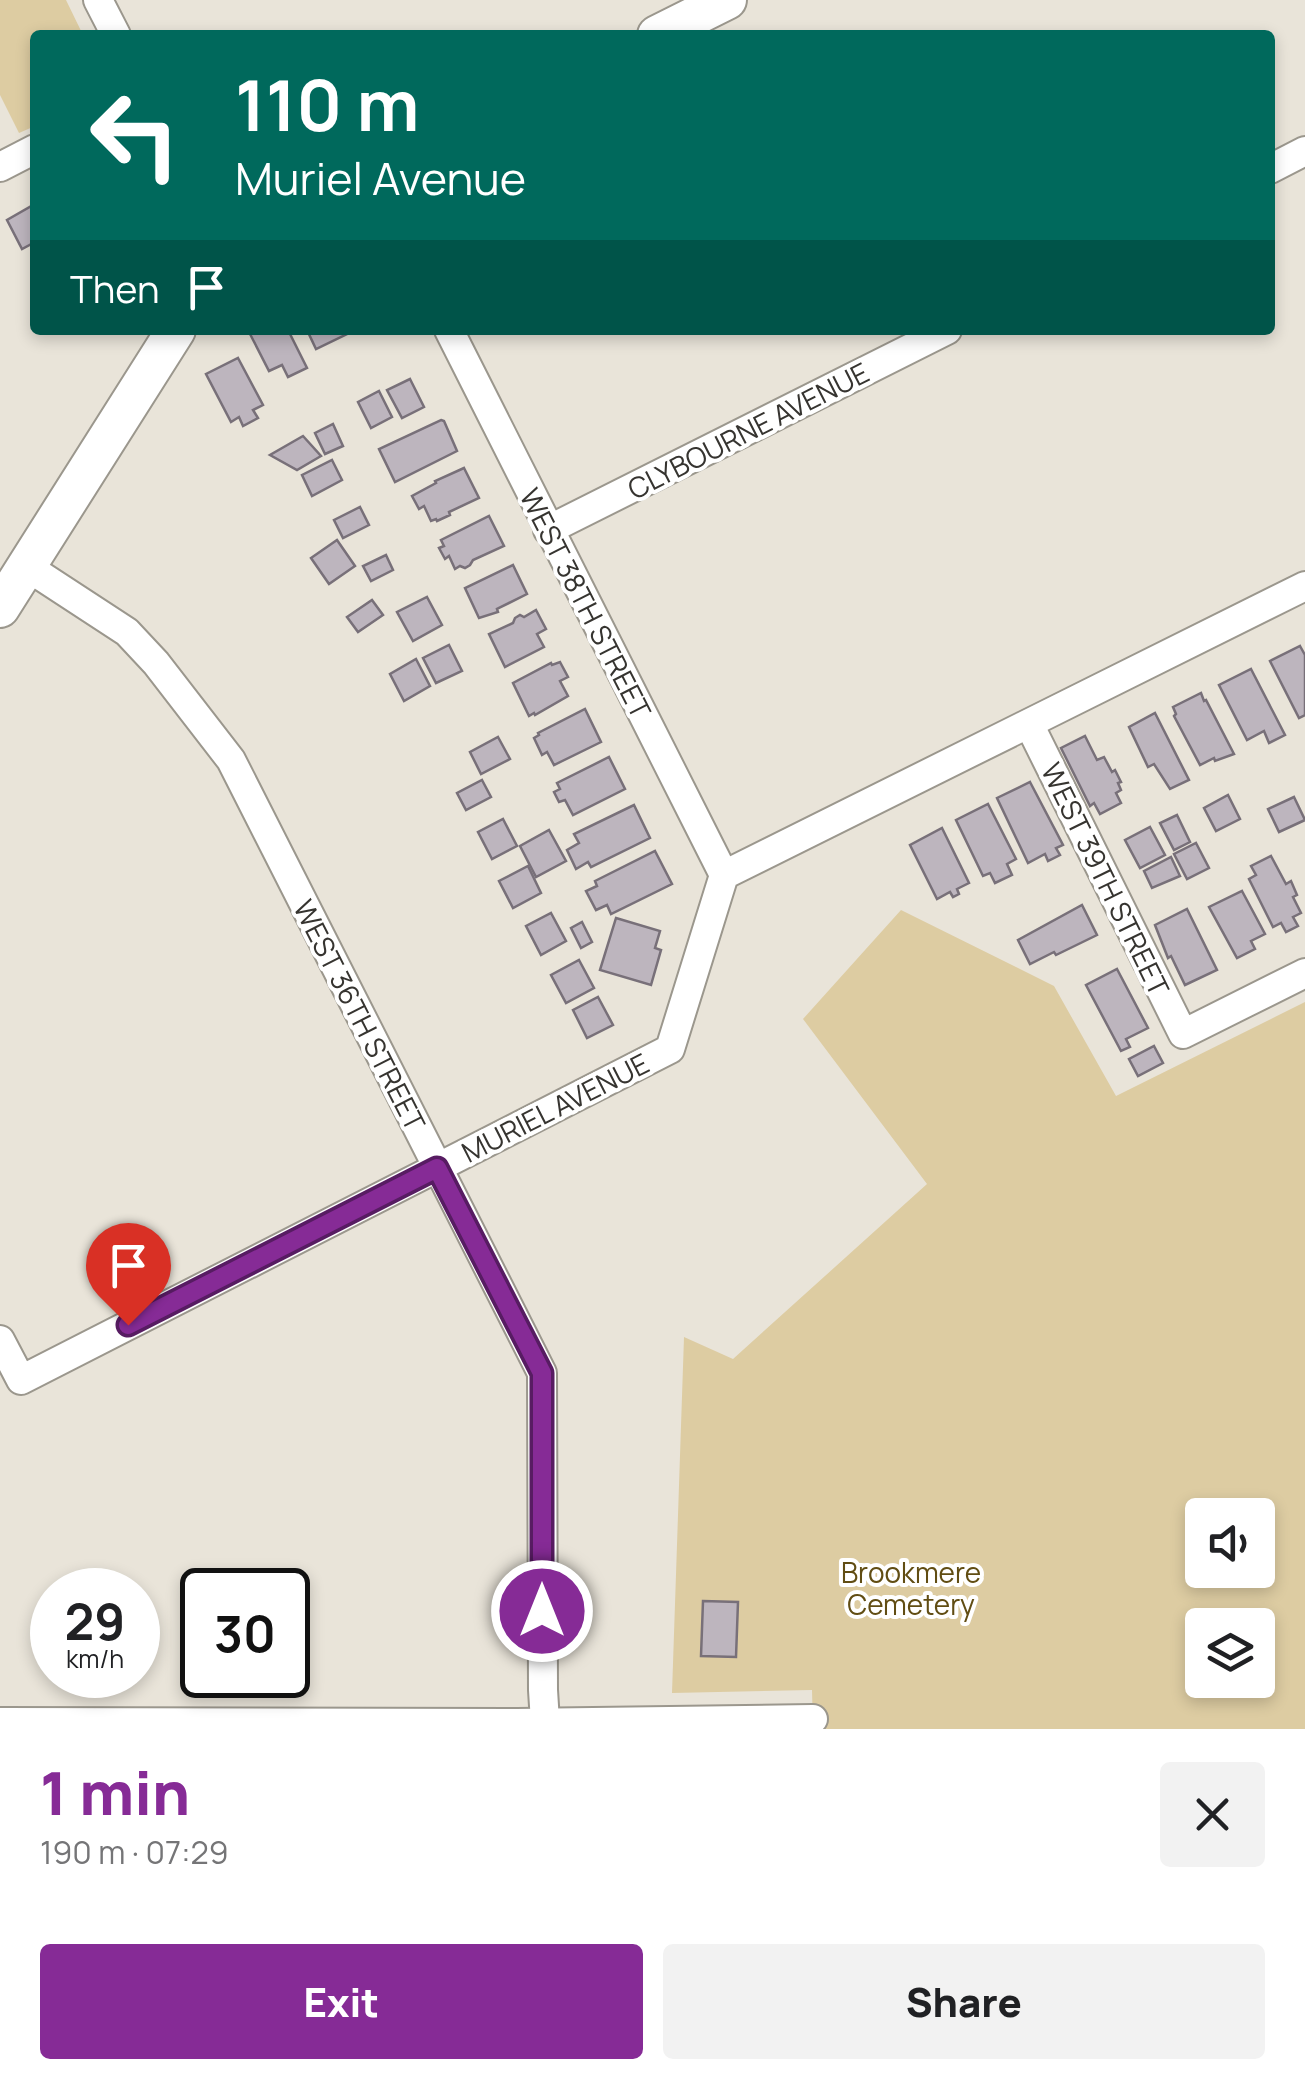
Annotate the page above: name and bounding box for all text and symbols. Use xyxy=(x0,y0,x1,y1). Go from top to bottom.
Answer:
text: 110 m xyxy=(235,56,419,152)
icon: left xyxy=(70,70,200,200)
text: Muriel Avenue xyxy=(235,147,526,209)
icon: arrive xyxy=(179,260,234,315)
text: Then xyxy=(70,262,159,314)
street label: CLYBOURNE AVENUE xyxy=(621,353,875,507)
street label: WEST 38TH STREET xyxy=(512,481,661,725)
street label: WEST 39TH STREET xyxy=(1033,756,1179,1002)
street label: WEST 36TH STREET xyxy=(285,893,435,1137)
street label: MURIEL AVENUE xyxy=(455,1043,655,1171)
pin xyxy=(86,1223,171,1326)
icon: arrive xyxy=(101,1238,156,1293)
map controls xyxy=(1185,1498,1275,1698)
button: sound xyxy=(1185,1498,1275,1588)
park label: Brookmere Cemetery xyxy=(841,1553,981,1623)
position arrow xyxy=(490,1559,594,1663)
speed limit sign: 30 xyxy=(180,1568,310,1698)
text: 29 xyxy=(65,1587,125,1655)
button: layers xyxy=(1185,1608,1275,1698)
text: km/h xyxy=(66,1641,124,1676)
text: 1 min xyxy=(40,1751,190,1833)
button: close xyxy=(1160,1762,1265,1867)
text: 190 m · 07:29 xyxy=(40,1830,229,1874)
button: Exit xyxy=(40,1944,643,2059)
button: Share xyxy=(663,1944,1265,2059)

